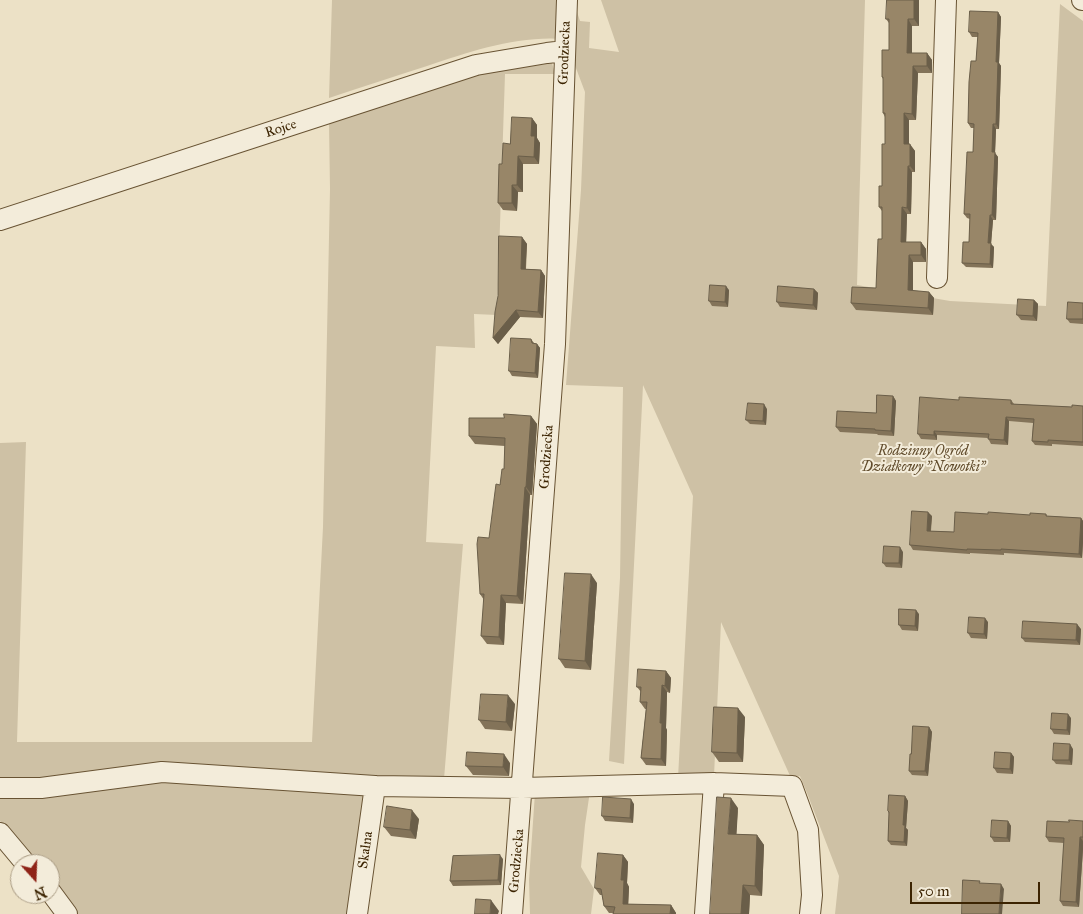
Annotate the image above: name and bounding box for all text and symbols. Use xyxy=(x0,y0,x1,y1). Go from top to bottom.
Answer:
street label: Grodziecka xyxy=(555,21,575,85)
street label: Rojce xyxy=(263,116,299,142)
street label: Grodziecka xyxy=(536,424,558,490)
park label: Rodzinny Ogród Działkowy "Nowotki" xyxy=(861,444,985,477)
street label: Grodziecka xyxy=(506,828,528,894)
street label: Skalna xyxy=(355,830,377,870)
north arrow xyxy=(10,854,60,904)
scale bar xyxy=(913,872,1043,904)
text: 50 m xyxy=(918,882,950,900)
text: N xyxy=(31,883,48,903)

